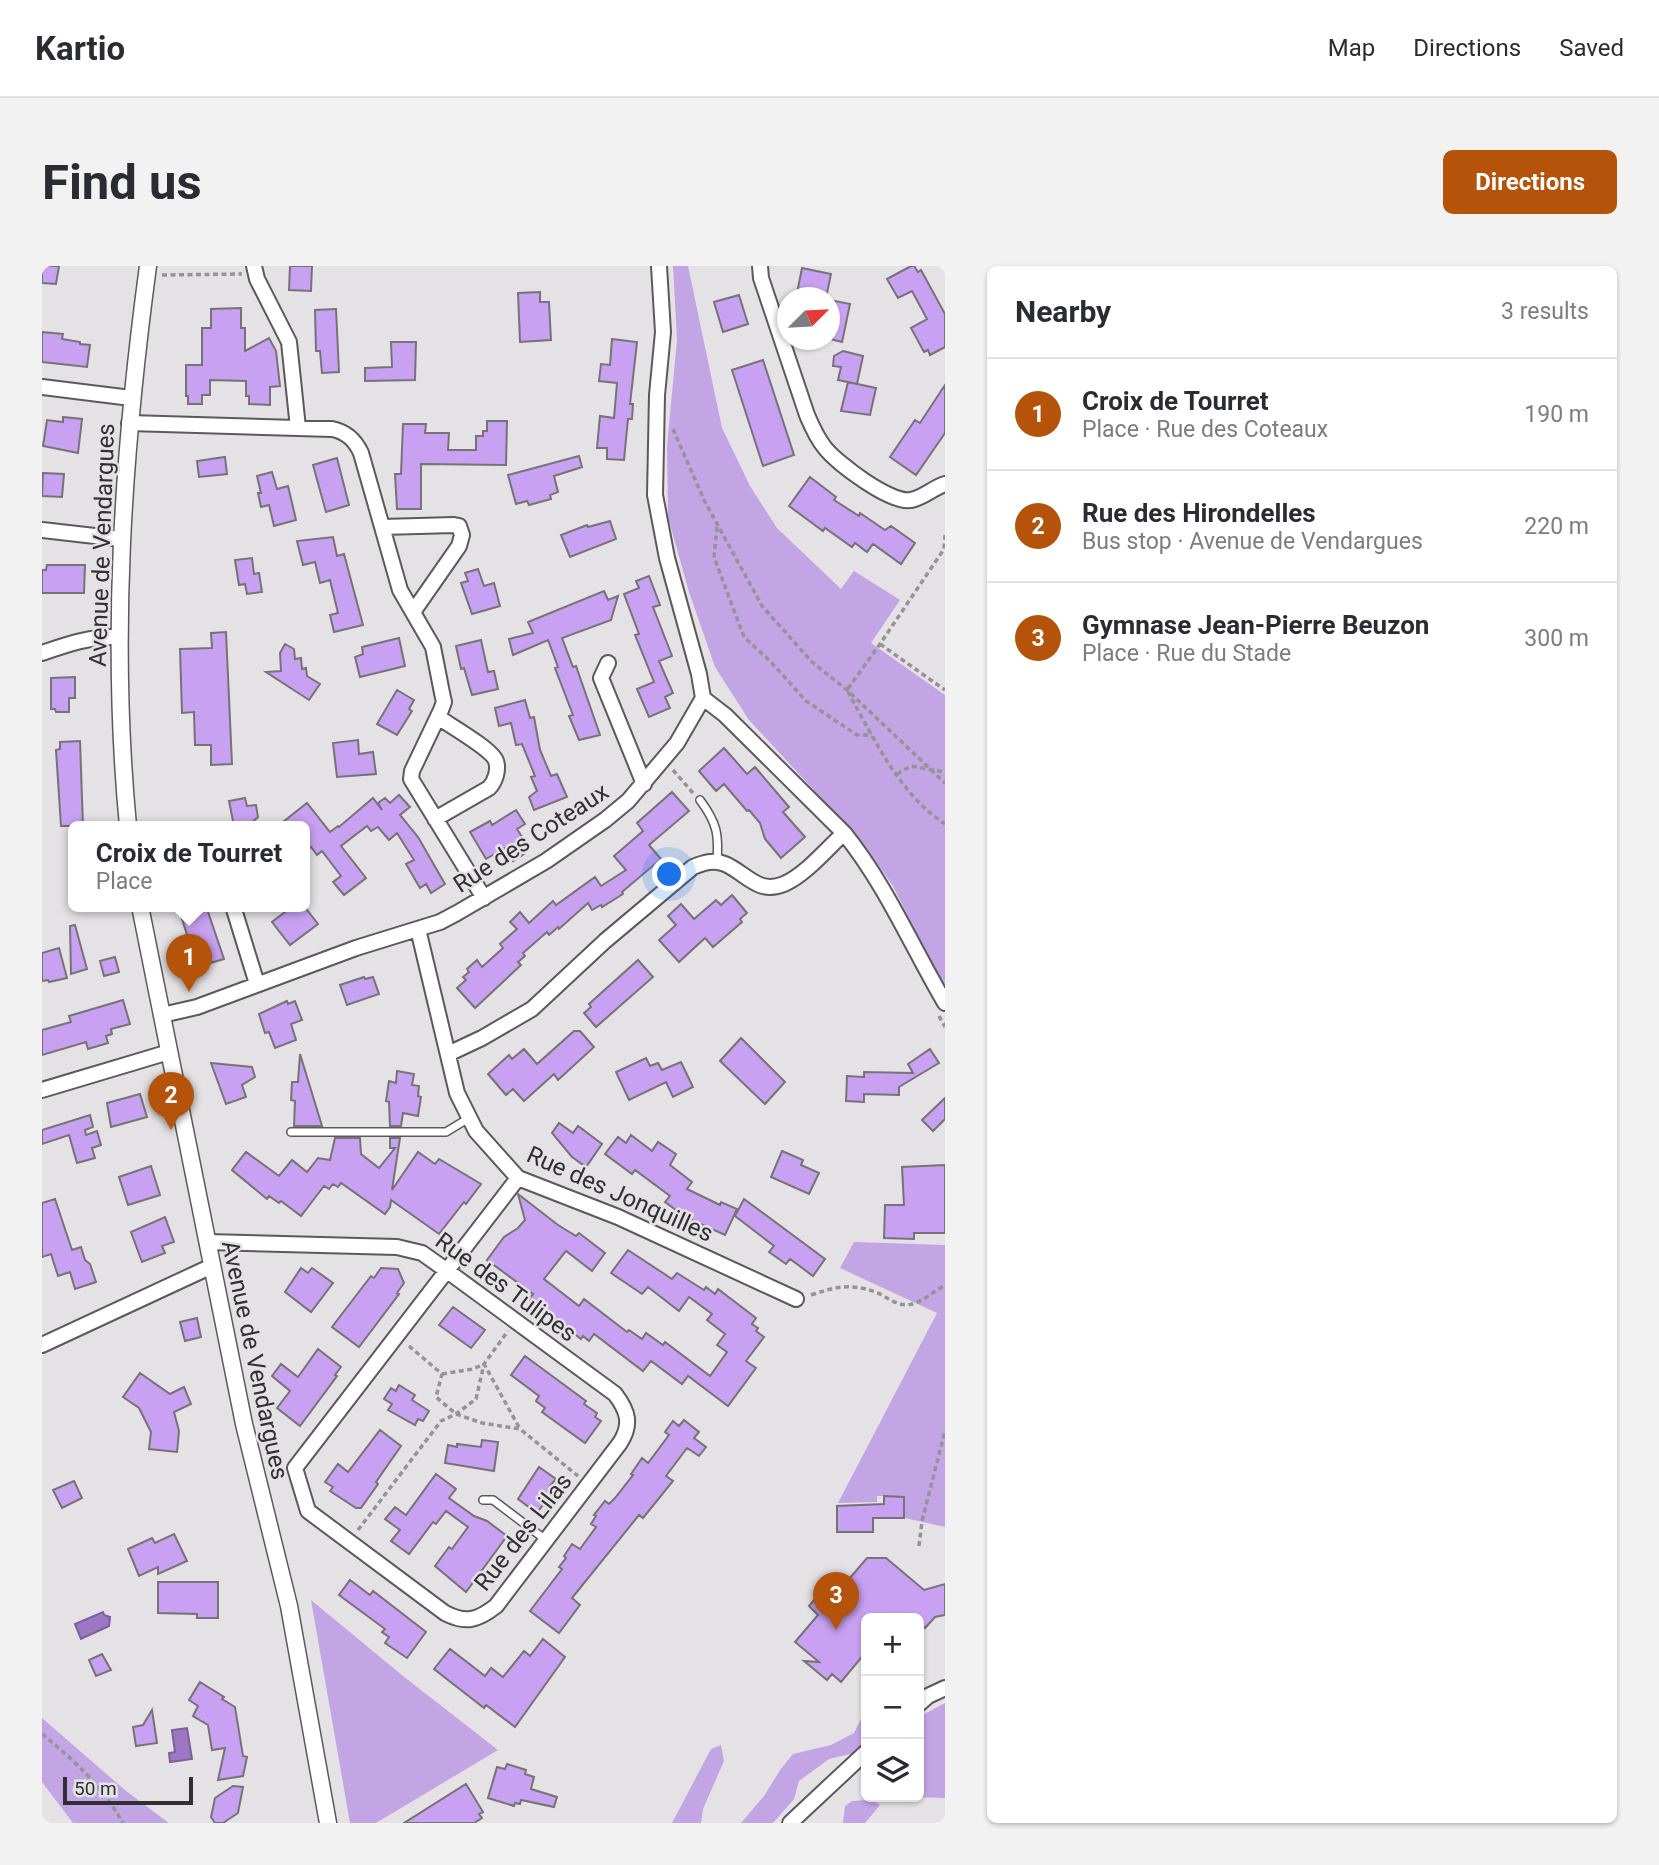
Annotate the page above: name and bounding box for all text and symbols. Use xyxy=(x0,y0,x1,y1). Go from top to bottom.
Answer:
text: Kartio xyxy=(35,29,125,68)
text: Map xyxy=(1328,34,1375,62)
text: Directions xyxy=(1413,34,1521,62)
text: Saved xyxy=(1559,34,1624,62)
button: Directions xyxy=(1443,150,1617,214)
text: Find us xyxy=(42,154,202,211)
north arrow xyxy=(777,287,840,350)
text: Nearby xyxy=(1015,294,1111,329)
text: 3 results xyxy=(1501,298,1589,325)
text: Croix de Tourret xyxy=(1082,386,1269,416)
text: 1 xyxy=(1031,401,1045,428)
text: 190 m xyxy=(1524,401,1589,428)
text: Place · Rue des Coteaux xyxy=(1082,416,1328,443)
street label: Avenue de Vendargues xyxy=(84,423,120,667)
text: Rue des Hirondelles xyxy=(1082,498,1316,528)
text: 2 xyxy=(1031,513,1045,540)
text: 220 m xyxy=(1524,513,1589,540)
text: Bus stop · Avenue de Vendargues xyxy=(1082,528,1423,555)
text: Gymnase Jean-Pierre Beuzon xyxy=(1082,610,1429,640)
text: 3 xyxy=(1031,625,1045,652)
text: 300 m xyxy=(1524,625,1589,652)
text: Place · Rue du Stade xyxy=(1082,640,1291,667)
street label: Rue des Coteaux xyxy=(448,777,614,899)
popup xyxy=(68,821,310,912)
text: Croix de Tourret xyxy=(96,838,282,868)
your location xyxy=(652,857,686,891)
text: Place xyxy=(96,868,153,895)
pin: 1 xyxy=(166,934,212,992)
pin: 2 xyxy=(148,1072,194,1130)
street label: Rue des Jonquilles xyxy=(523,1140,717,1248)
street label: Rue des Tulipes xyxy=(430,1226,582,1348)
street label: Avenue de Vendargues xyxy=(216,1238,294,1482)
street label: Rue des Lilas xyxy=(468,1468,578,1596)
pin: 3 xyxy=(813,1572,859,1630)
map controls xyxy=(861,1613,924,1802)
button: + xyxy=(861,1613,924,1676)
button: − xyxy=(861,1676,924,1739)
button: layers xyxy=(861,1739,924,1802)
scale bar xyxy=(63,1774,192,1806)
text: 50 m xyxy=(74,1777,117,1800)

